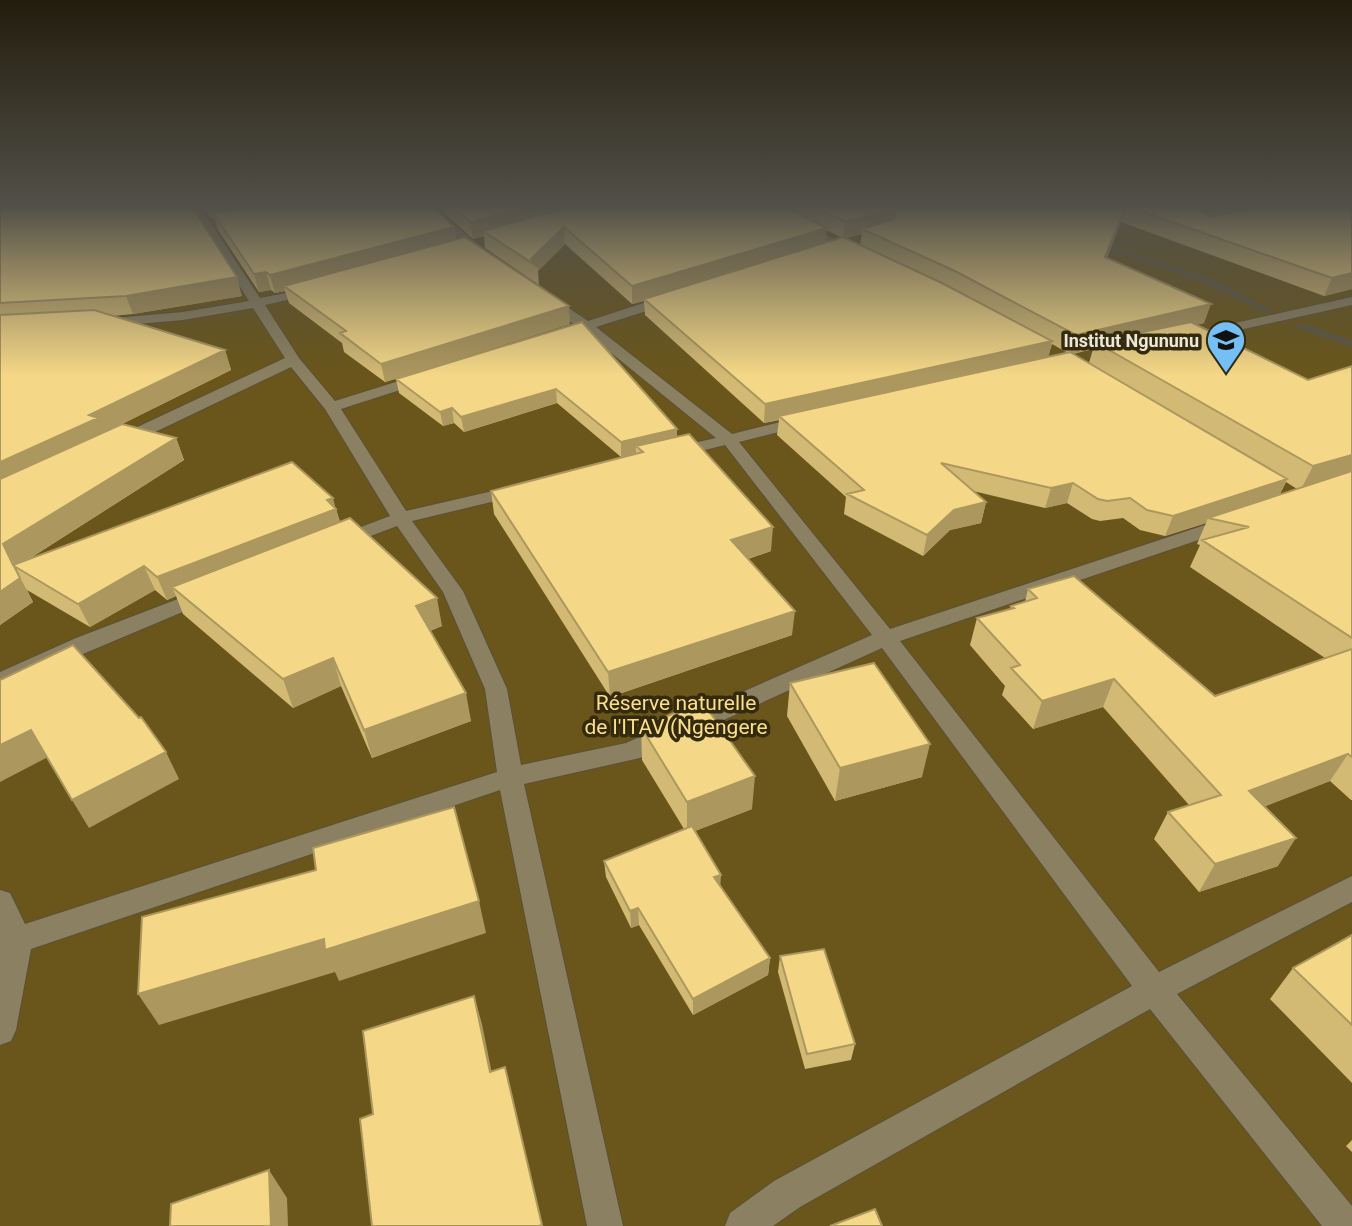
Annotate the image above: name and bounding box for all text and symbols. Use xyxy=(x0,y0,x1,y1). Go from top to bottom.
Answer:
school or university icon: Institut Ngununu xyxy=(1205,319,1247,374)
place label: Institut Ngununu xyxy=(1063,330,1199,351)
park label: Réserve naturelle de l'ITAV (Ngengere xyxy=(584,691,768,739)

